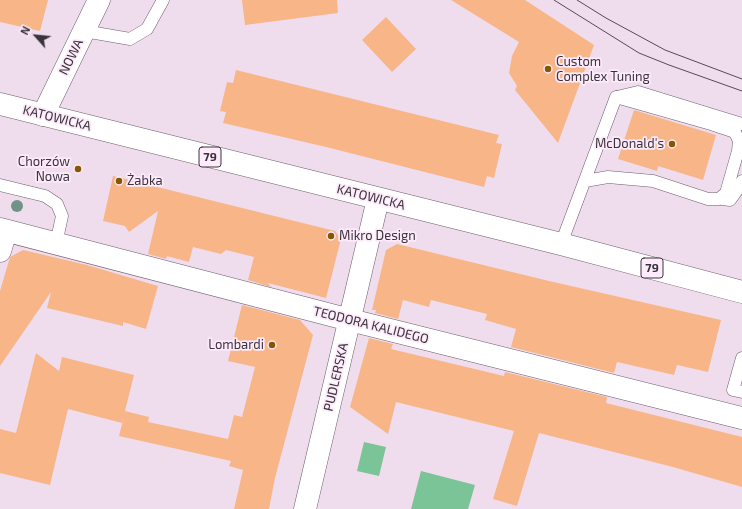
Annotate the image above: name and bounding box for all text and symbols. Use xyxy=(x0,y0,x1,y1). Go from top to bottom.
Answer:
north arrow xyxy=(16,16,56,56)
text: N xyxy=(17,24,32,37)
street label: NOWA xyxy=(56,37,86,77)
place label: Custom Complex Tuning xyxy=(556,54,650,85)
marker: Custom Complex Tuning xyxy=(543,64,553,74)
street label: KATOWICKA xyxy=(21,102,93,134)
place label: McDonald's xyxy=(595,136,664,152)
marker: McDonald's xyxy=(667,139,677,149)
road number: 79 xyxy=(199,147,221,167)
place label: Chorzów Nowa xyxy=(18,154,70,185)
marker: Chorzów Nowa xyxy=(73,164,83,174)
place label: Żabka xyxy=(127,173,163,189)
marker: Żabka xyxy=(114,176,124,186)
street label: KATOWICKA xyxy=(335,181,407,213)
place label: Mikro Design xyxy=(339,228,416,244)
marker: Mikro Design xyxy=(326,231,336,241)
road number: 79 xyxy=(641,258,663,278)
street label: TEODORA KALIDEGO xyxy=(312,303,430,347)
place label: Lombardi xyxy=(208,337,264,353)
marker: Lombardi xyxy=(267,340,277,350)
street label: PUDLERSKA xyxy=(321,341,351,413)

